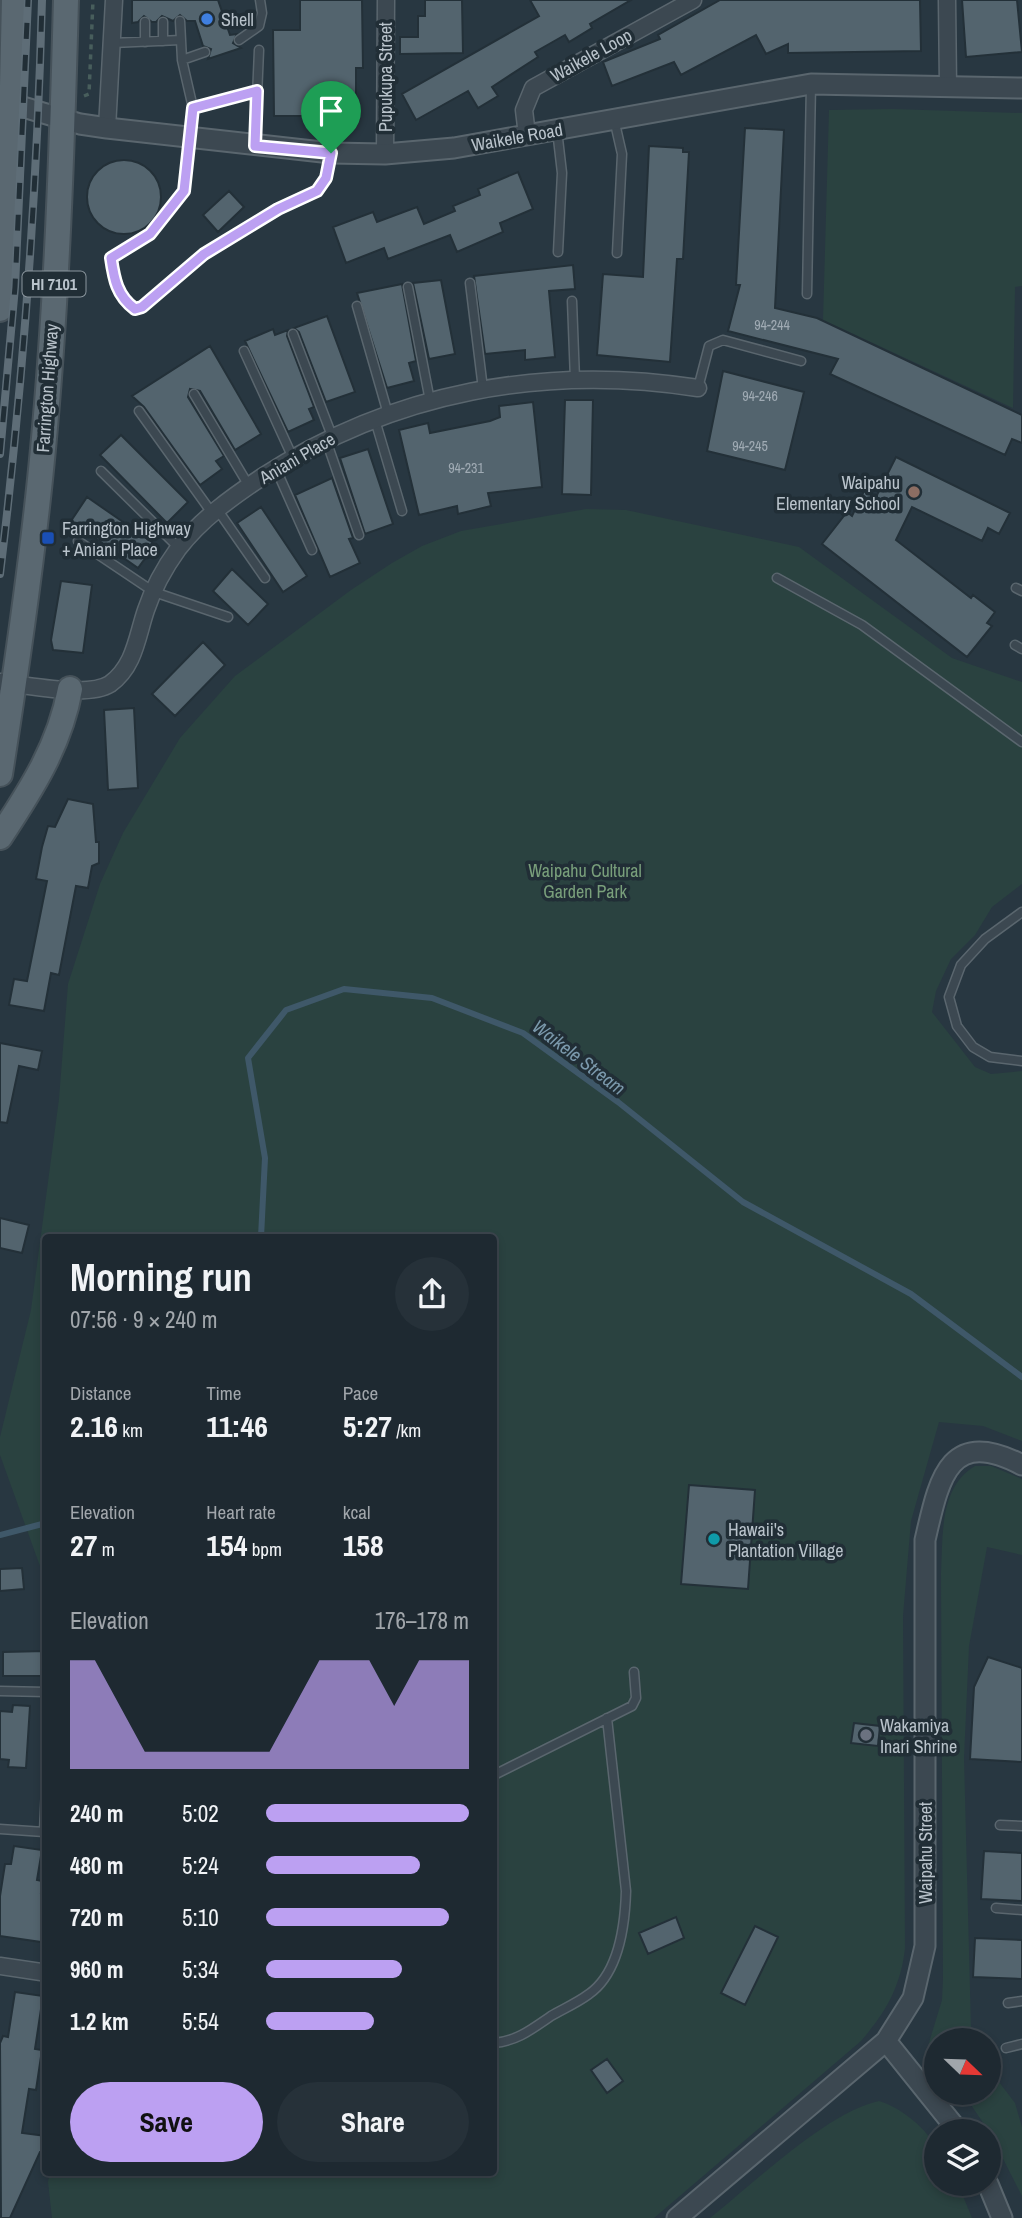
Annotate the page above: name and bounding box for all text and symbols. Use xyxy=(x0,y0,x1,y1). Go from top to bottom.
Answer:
place label: Shell xyxy=(221,7,254,32)
marker: Shell xyxy=(199,11,215,27)
street label: Pupukupa Street xyxy=(373,22,398,132)
street label: Waikele Loop xyxy=(546,22,636,88)
pin xyxy=(301,81,361,153)
icon: arrive xyxy=(312,92,350,130)
street label: Waikele Road xyxy=(469,117,565,157)
road number: HI 7101 xyxy=(22,272,86,296)
house number: 94-244 xyxy=(754,316,790,334)
street label: Farrington Highway xyxy=(30,322,64,453)
house number: 94-246 xyxy=(742,387,778,405)
street label: Aniani Place xyxy=(254,426,339,490)
house number: 94-245 xyxy=(732,437,768,455)
house number: 94-231 xyxy=(448,459,484,477)
place label: Waipahu Elementary School xyxy=(776,470,900,516)
marker: Waipahu Elementary School xyxy=(906,484,922,500)
place label: Farrington Highway + Aniani Place xyxy=(62,516,192,562)
marker: Farrington Highway + Aniani Place xyxy=(40,530,56,546)
park label: Waipahu Cultural Garden Park xyxy=(528,858,642,904)
water label: Waikele Stream xyxy=(527,1013,631,1101)
text: Morning run xyxy=(70,1252,252,1303)
button: share xyxy=(395,1257,469,1331)
text: 07:56 · 9 × 240 m xyxy=(70,1304,217,1335)
text: Distance xyxy=(70,1380,131,1406)
text: Time xyxy=(206,1380,241,1406)
text: Pace xyxy=(343,1380,378,1406)
text: 2.16 xyxy=(70,1406,118,1446)
text: 11:46 xyxy=(206,1406,268,1446)
text: 5:27 xyxy=(343,1406,392,1446)
text: km xyxy=(118,1417,143,1443)
text: /km xyxy=(392,1417,421,1443)
text: Elevation xyxy=(70,1499,135,1525)
text: Heart rate xyxy=(206,1499,276,1525)
text: kcal xyxy=(343,1499,370,1525)
place label: Hawaii's Plantation Village xyxy=(728,1517,843,1563)
text: 27 xyxy=(70,1525,97,1565)
text: 154 xyxy=(206,1525,247,1565)
text: 158 xyxy=(343,1525,384,1565)
marker: Hawaii's Plantation Village xyxy=(706,1531,722,1547)
text: m xyxy=(97,1536,115,1562)
text: bpm xyxy=(247,1536,282,1562)
text: Elevation xyxy=(70,1605,149,1636)
text: 176–178 m xyxy=(375,1605,469,1636)
place label: Wakamiya Inari Shrine xyxy=(880,1713,957,1759)
marker: Wakamiya Inari Shrine xyxy=(858,1727,874,1743)
text: 240 m xyxy=(70,1798,123,1829)
text: 5:02 xyxy=(182,1798,219,1829)
street label: Waipahu Street xyxy=(913,1802,938,1904)
text: 480 m xyxy=(70,1850,123,1881)
text: 5:24 xyxy=(182,1850,219,1881)
text: 720 m xyxy=(70,1902,123,1933)
text: 5:10 xyxy=(182,1902,219,1933)
text: 960 m xyxy=(70,1954,123,1985)
text: 5:34 xyxy=(182,1954,219,1985)
text: 1.2 km xyxy=(70,2006,129,2037)
text: 5:54 xyxy=(182,2006,219,2037)
north arrow xyxy=(924,2028,1001,2105)
map controls xyxy=(924,2028,1001,2196)
button: Save xyxy=(70,2082,263,2162)
button: Share xyxy=(277,2082,469,2162)
button: layers xyxy=(924,2119,1001,2196)

